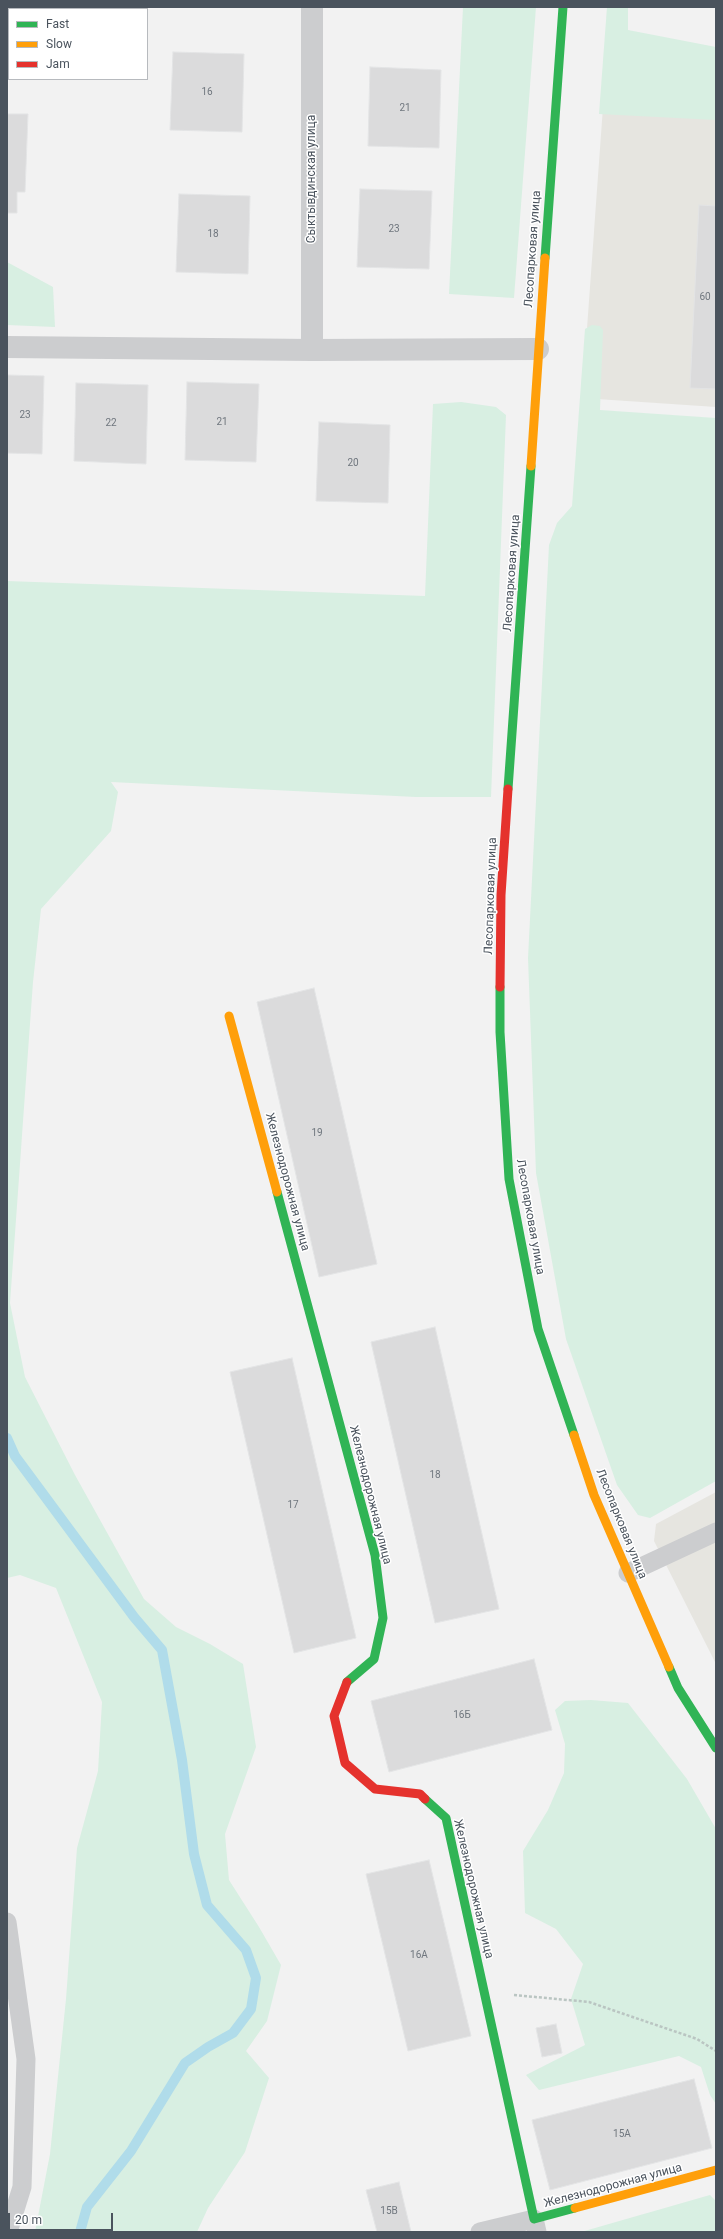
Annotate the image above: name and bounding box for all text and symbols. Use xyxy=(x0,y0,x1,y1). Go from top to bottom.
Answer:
legend xyxy=(8,8,148,80)
text: Fast xyxy=(46,17,69,31)
text: Slow xyxy=(46,37,72,51)
text: Jam xyxy=(46,57,70,71)
house number: 16 xyxy=(201,86,213,98)
house number: 21 xyxy=(399,102,411,114)
street label: Сыктывдинская улица xyxy=(305,115,319,243)
street label: Лесопарковая улица xyxy=(522,190,544,308)
house number: 23 xyxy=(388,223,400,235)
house number: 18 xyxy=(207,228,219,240)
house number: 60 xyxy=(699,291,711,303)
house number: 23 xyxy=(19,409,31,421)
house number: 21 xyxy=(216,416,228,428)
house number: 22 xyxy=(105,417,117,429)
house number: 20 xyxy=(347,457,359,469)
street label: Лесопарковая улица xyxy=(501,514,523,632)
street label: Лесопарковая улица xyxy=(482,837,500,955)
street label: Железнодорожная улица xyxy=(262,1111,312,1253)
house number: 19 xyxy=(311,1127,323,1139)
street label: Лесопарковая улица xyxy=(513,1158,547,1276)
street label: Железнодорожная улица xyxy=(346,1424,394,1566)
street label: Лесопарковая улица xyxy=(592,1467,650,1581)
house number: 18 xyxy=(429,1469,441,1481)
house number: 17 xyxy=(287,1499,299,1511)
house number: 16Б xyxy=(453,1709,471,1721)
street label: Железнодорожная улица xyxy=(450,1818,496,1960)
house number: 16А xyxy=(410,1949,428,1961)
house number: 15А xyxy=(613,2128,631,2140)
street label: Железнодорожная улица xyxy=(542,2161,684,2211)
scale bar xyxy=(10,2205,115,2231)
house number: 15В xyxy=(380,2205,398,2217)
text: 20 m xyxy=(15,2213,42,2227)

